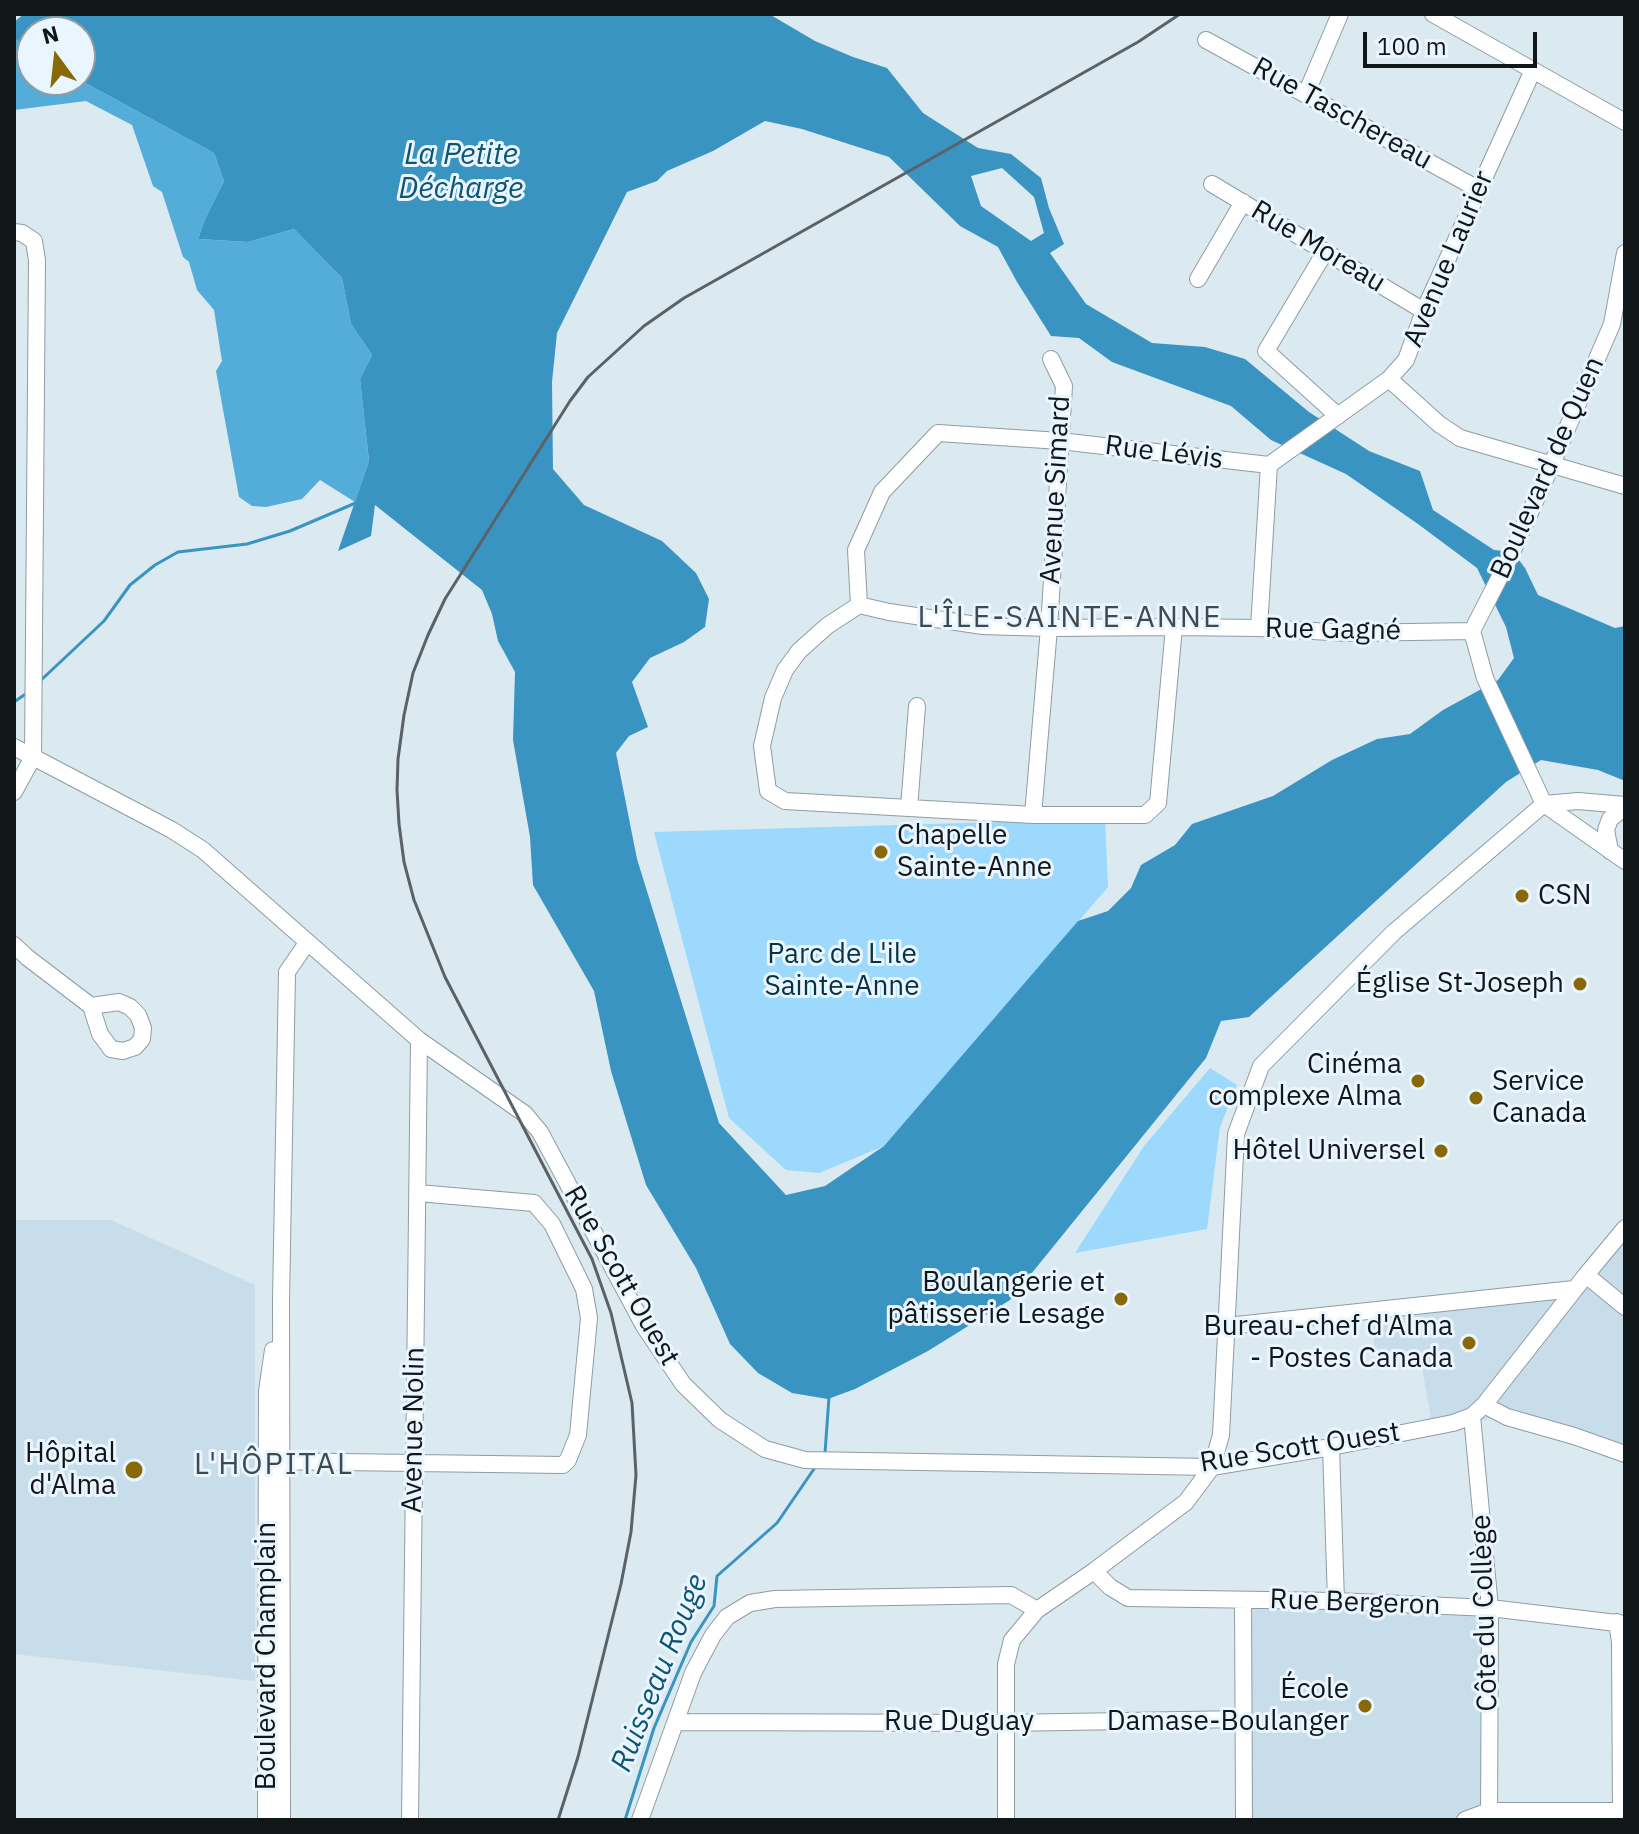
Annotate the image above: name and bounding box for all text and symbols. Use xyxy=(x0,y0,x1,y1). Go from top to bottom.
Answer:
north arrow xyxy=(16,16,96,96)
scale bar xyxy=(1367,16,1541,66)
text: N xyxy=(39,18,62,50)
text: 100 m xyxy=(1377,30,1447,62)
street label: Rue Taschereau xyxy=(1246,51,1438,177)
water label: La Petite Décharge xyxy=(399,137,523,208)
street label: Avenue Laurier xyxy=(1397,166,1501,352)
street label: Rue Moreau xyxy=(1245,194,1391,300)
street label: Boulevard de Quen xyxy=(1484,352,1612,584)
street label: Avenue Simard xyxy=(1034,395,1078,585)
street label: Rue Lévis xyxy=(1103,429,1225,477)
district label: L'ÎLE-SAINTE-ANNE xyxy=(917,600,1223,636)
street label: Rue Gagné xyxy=(1265,612,1401,648)
place label: Chapelle Sainte-Anne xyxy=(897,819,1052,885)
marker: Chapelle Sainte-Anne xyxy=(872,843,890,861)
place label: CSN xyxy=(1538,879,1591,913)
marker: CSN xyxy=(1513,887,1531,905)
park label: Parc de L'ile Sainte-Anne xyxy=(764,938,920,1004)
place label: Église St-Joseph xyxy=(1356,967,1564,1001)
marker: Église St-Joseph xyxy=(1571,975,1589,993)
place label: Cinéma complexe Alma xyxy=(1208,1048,1402,1114)
place label: Service Canada xyxy=(1492,1065,1586,1131)
marker: Cinéma complexe Alma xyxy=(1409,1072,1427,1090)
marker: Service Canada xyxy=(1467,1089,1485,1107)
place label: Hôtel Universel xyxy=(1233,1134,1425,1168)
marker: Hôtel Universel xyxy=(1432,1142,1450,1160)
street label: Rue Scott Ouest xyxy=(556,1180,686,1372)
place label: Boulangerie et pâtisserie Lesage xyxy=(888,1266,1105,1332)
marker: Boulangerie et pâtisserie Lesage xyxy=(1112,1290,1130,1308)
place label: Bureau-chef d'Alma - Postes Canada xyxy=(1203,1310,1453,1376)
marker: Bureau-chef d'Alma - Postes Canada xyxy=(1460,1334,1478,1352)
street label: Avenue Nolin xyxy=(396,1347,432,1513)
street label: Rue Scott Ouest xyxy=(1198,1416,1402,1480)
place label: Hôpital d'Alma xyxy=(25,1437,116,1503)
district label: L'HÔPITAL xyxy=(194,1447,354,1483)
marker: Hôpital d'Alma xyxy=(123,1459,145,1481)
street label: Côte du Collège xyxy=(1465,1514,1505,1712)
street label: Boulevard Champlain xyxy=(250,1522,284,1790)
water label: Ruisseau Rouge xyxy=(604,1569,716,1777)
street label: Rue Bergeron xyxy=(1269,1583,1441,1623)
place label: École Damase-Boulanger xyxy=(1107,1673,1349,1739)
marker: École Damase-Boulanger xyxy=(1356,1697,1374,1715)
street label: Rue Duguay xyxy=(884,1705,1034,1739)

